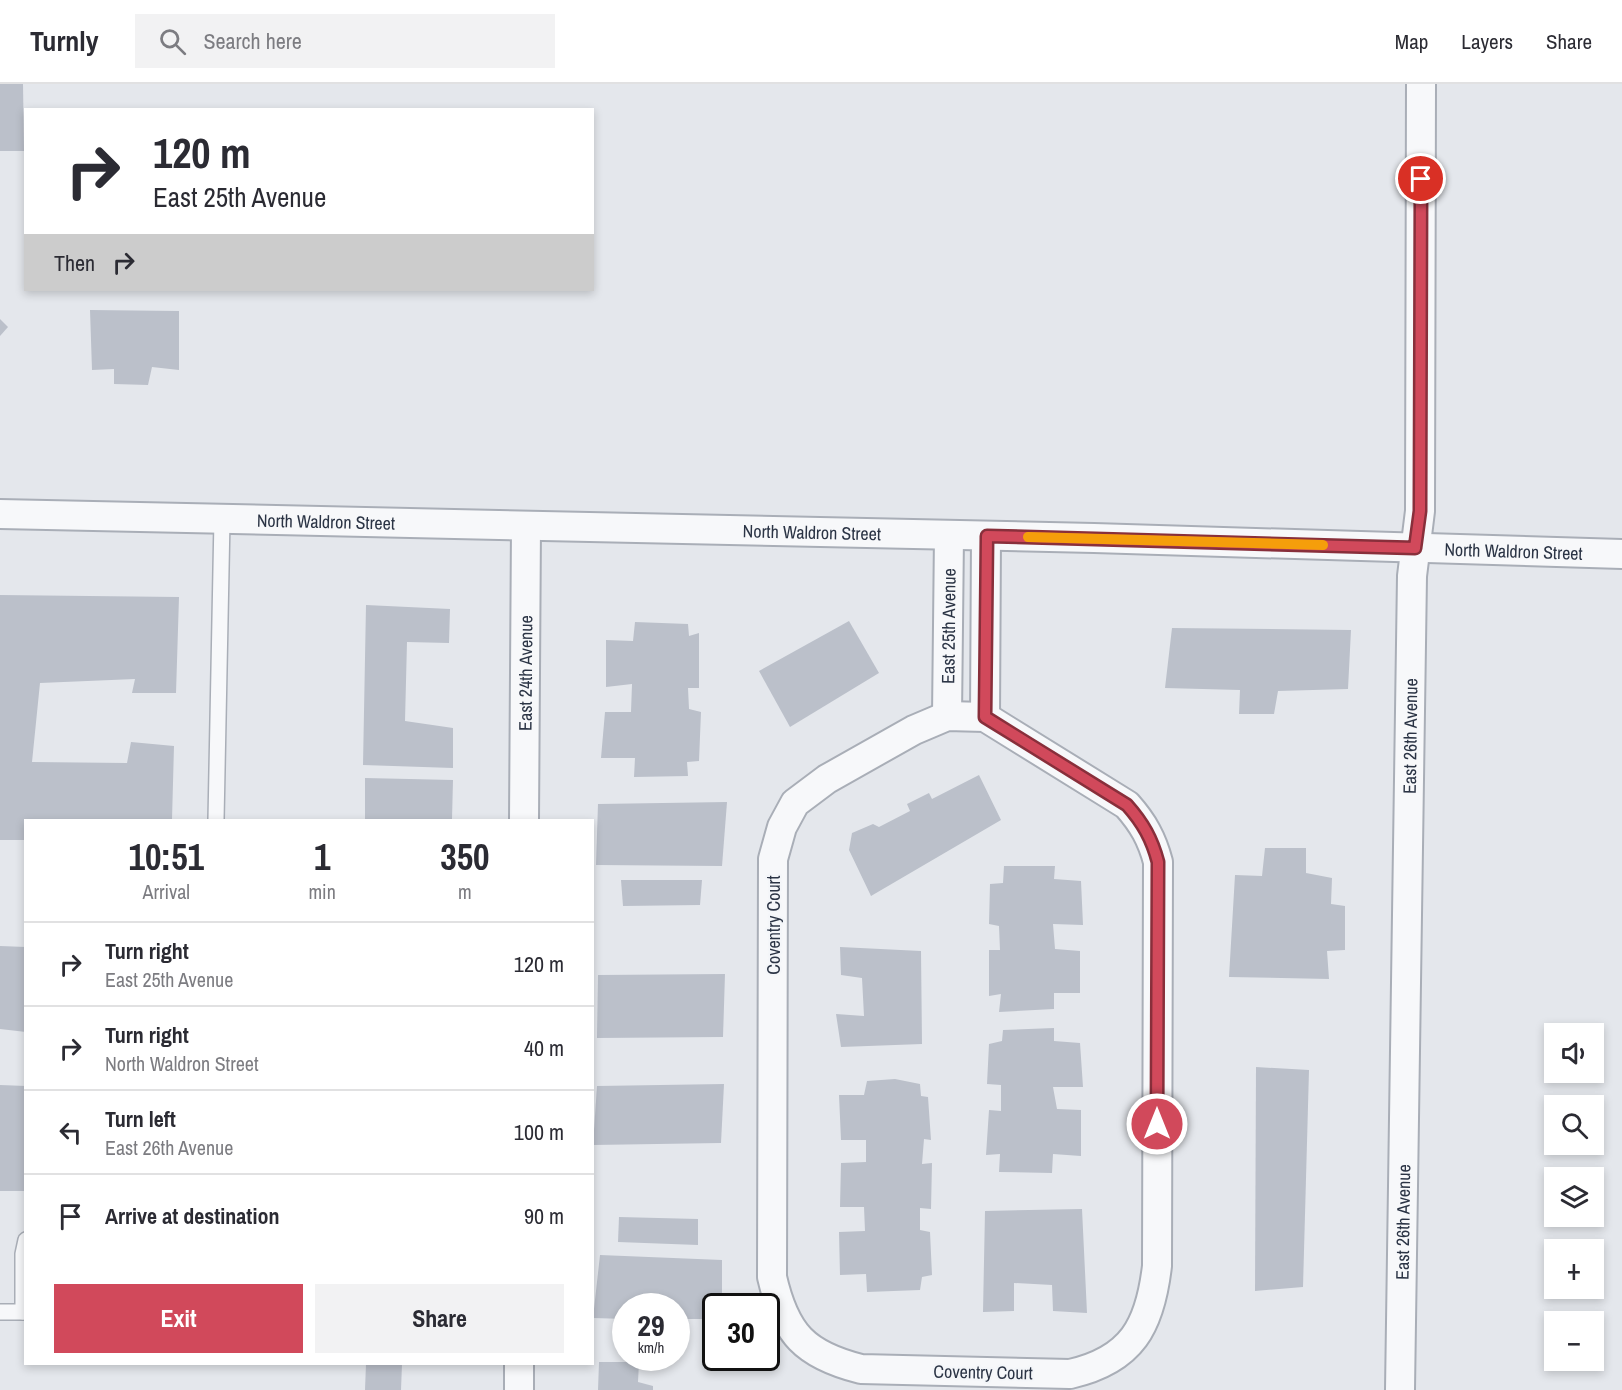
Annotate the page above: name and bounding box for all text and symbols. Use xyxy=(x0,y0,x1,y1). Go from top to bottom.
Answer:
search box xyxy=(135,14,555,68)
text: Turnly xyxy=(30,22,99,60)
icon: search xyxy=(156,25,189,58)
text: Search here xyxy=(204,26,302,56)
text: Map xyxy=(1395,27,1428,56)
text: Layers xyxy=(1461,27,1513,56)
text: Share xyxy=(1546,27,1592,56)
text: 120 m xyxy=(153,125,251,181)
icon: right xyxy=(54,132,132,210)
pin xyxy=(1395,153,1446,204)
icon: arrive xyxy=(1404,162,1437,195)
text: East 25th Avenue xyxy=(153,179,326,215)
icon: right xyxy=(107,246,140,279)
text: Then xyxy=(54,248,95,278)
street label: North Waldron Street xyxy=(257,507,395,535)
street label: North Waldron Street xyxy=(742,518,881,546)
street label: North Waldron Street xyxy=(1444,536,1583,565)
street label: East 25th Avenue xyxy=(935,568,961,684)
street label: East 24th Avenue xyxy=(512,615,538,731)
street label: East 26th Avenue xyxy=(1396,678,1423,794)
text: 10:51 xyxy=(128,833,204,881)
text: 1 xyxy=(314,833,330,881)
text: 350 xyxy=(440,833,490,881)
street label: Coventry Court xyxy=(761,875,786,975)
text: Arrival xyxy=(143,878,190,905)
text: min xyxy=(308,878,336,905)
text: m xyxy=(458,878,472,905)
text: Turn right xyxy=(105,936,189,966)
icon: right xyxy=(54,948,87,981)
text: 120 m xyxy=(514,949,564,979)
text: East 25th Avenue xyxy=(105,966,233,993)
text: Turn right xyxy=(105,1020,189,1050)
map controls xyxy=(1544,1023,1604,1371)
button: sound xyxy=(1544,1023,1604,1083)
icon: right xyxy=(54,1032,87,1065)
text: 40 m xyxy=(524,1033,564,1063)
text: North Waldron Street xyxy=(105,1050,258,1077)
position arrow xyxy=(1125,1092,1189,1156)
button: search xyxy=(1544,1095,1604,1155)
text: Turn left xyxy=(105,1104,176,1134)
icon: left xyxy=(54,1116,87,1149)
text: 100 m xyxy=(514,1117,564,1147)
text: East 26th Avenue xyxy=(105,1134,233,1161)
street label: East 26th Avenue xyxy=(1389,1164,1416,1280)
button: layers xyxy=(1544,1167,1604,1227)
icon: arrive xyxy=(54,1200,87,1233)
text: Arrive at destination xyxy=(105,1201,279,1231)
text: 90 m xyxy=(524,1201,564,1231)
button: + xyxy=(1544,1239,1604,1299)
button: Exit xyxy=(54,1284,303,1353)
button: Share xyxy=(315,1284,564,1353)
speed limit sign: 30 xyxy=(702,1293,780,1371)
text: 29 xyxy=(637,1305,665,1345)
button: − xyxy=(1544,1311,1604,1371)
text: km/h xyxy=(638,1337,664,1358)
street label: Coventry Court xyxy=(933,1359,1033,1385)

